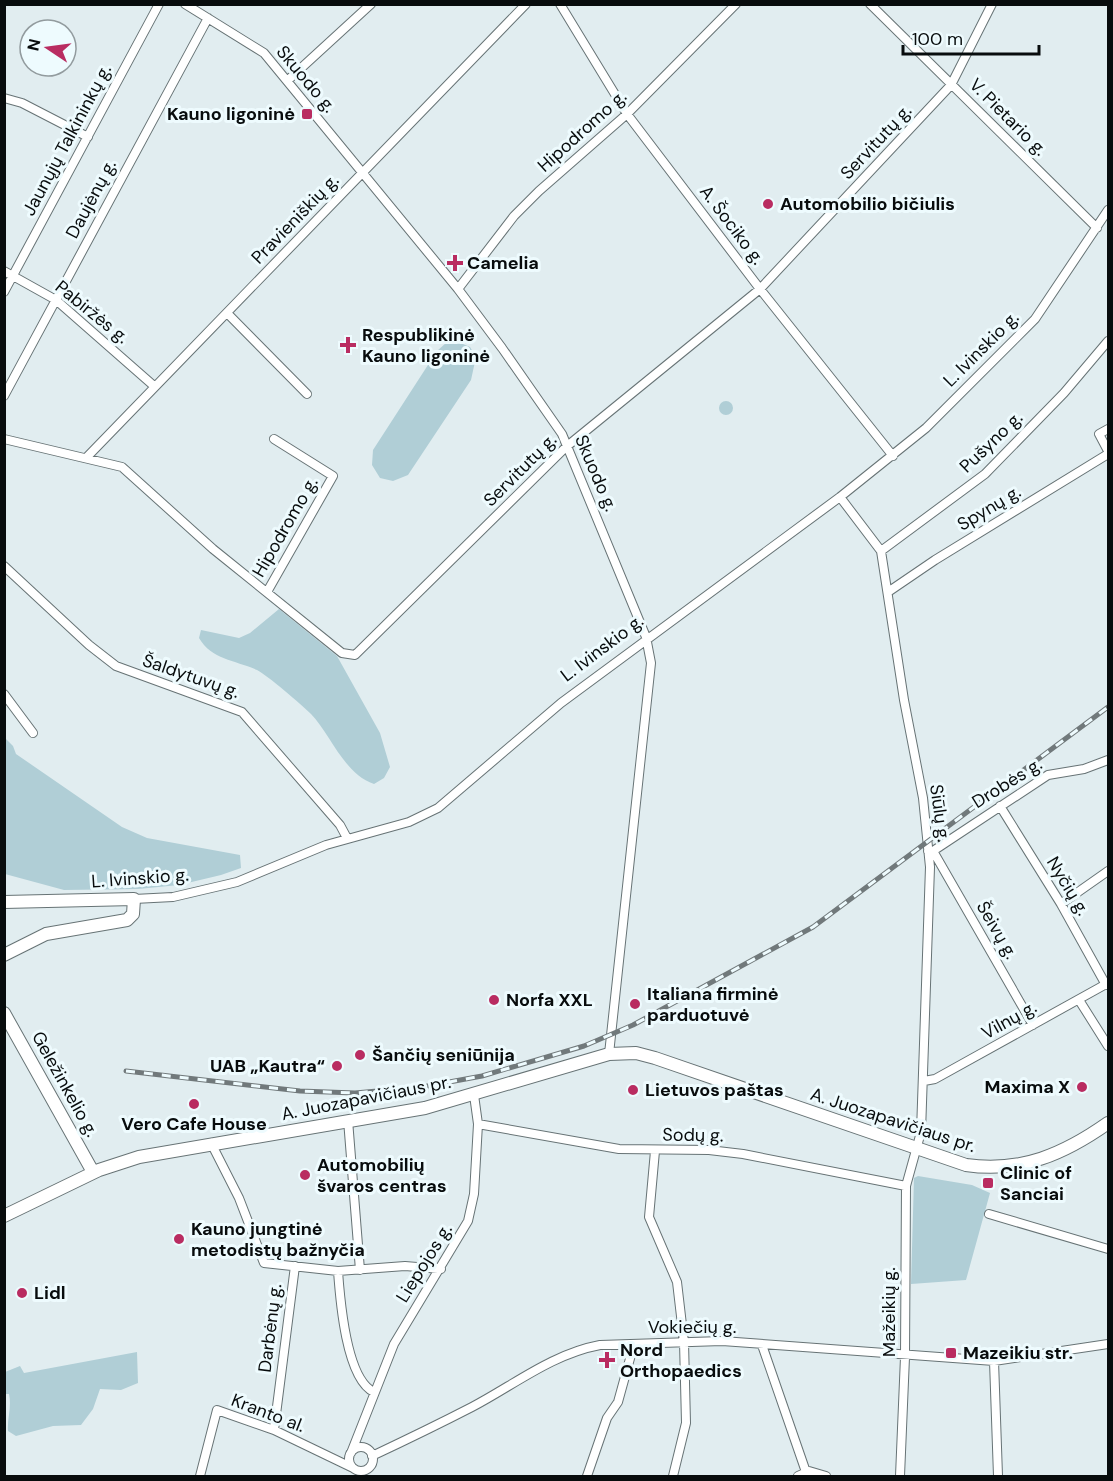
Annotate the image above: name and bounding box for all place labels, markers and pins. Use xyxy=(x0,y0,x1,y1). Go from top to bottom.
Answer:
place label: Kauno ligoninė xyxy=(167,102,295,126)
marker: Kauno ligoninė xyxy=(300,107,314,121)
place label: Automobilio bičiulis xyxy=(780,192,955,216)
marker: Automobilio bičiulis xyxy=(761,197,775,211)
place label: Camelia xyxy=(467,251,539,275)
marker: Camelia xyxy=(448,256,462,270)
place label: Respublikinė Kauno ligoninė xyxy=(362,323,490,368)
marker: Respublikinė Kauno ligoninė xyxy=(339,336,357,354)
place label: Italiana firminė parduotuvė xyxy=(647,982,779,1027)
place label: Norfa XXL xyxy=(506,988,593,1012)
marker: Norfa XXL xyxy=(487,993,501,1007)
marker: Italiana firminė parduotuvė xyxy=(628,997,642,1011)
place label: Šančių seniūnija xyxy=(372,1043,515,1067)
marker: Šančių seniūnija xyxy=(353,1048,367,1062)
place label: UAB „Kautra“ xyxy=(210,1054,325,1078)
marker: UAB „Kautra“ xyxy=(330,1059,344,1073)
place label: Maxima X xyxy=(985,1075,1070,1099)
place label: Lietuvos paštas xyxy=(645,1078,784,1102)
marker: Maxima X xyxy=(1075,1080,1089,1094)
marker: Lietuvos paštas xyxy=(626,1083,640,1097)
marker: Vero Cafe House xyxy=(187,1097,201,1111)
place label: Vero Cafe House xyxy=(121,1112,267,1136)
place label: Automobilių švaros centras xyxy=(317,1153,447,1198)
place label: Clinic of Sanciai xyxy=(1000,1161,1072,1206)
marker: Automobilių švaros centras xyxy=(298,1168,312,1182)
marker: Clinic of Sanciai xyxy=(981,1176,995,1190)
place label: Kauno jungtinė metodistų bažnyčia xyxy=(191,1217,365,1262)
marker: Kauno jungtinė metodistų bažnyčia xyxy=(172,1232,186,1246)
place label: Lidl xyxy=(34,1281,66,1305)
marker: Lidl xyxy=(15,1286,29,1300)
place label: Nord Orthopaedics xyxy=(620,1338,742,1383)
place label: Mazeikiu str. xyxy=(963,1341,1073,1365)
marker: Mazeikiu str. xyxy=(944,1346,958,1360)
marker: Nord Orthopaedics xyxy=(598,1351,616,1369)

